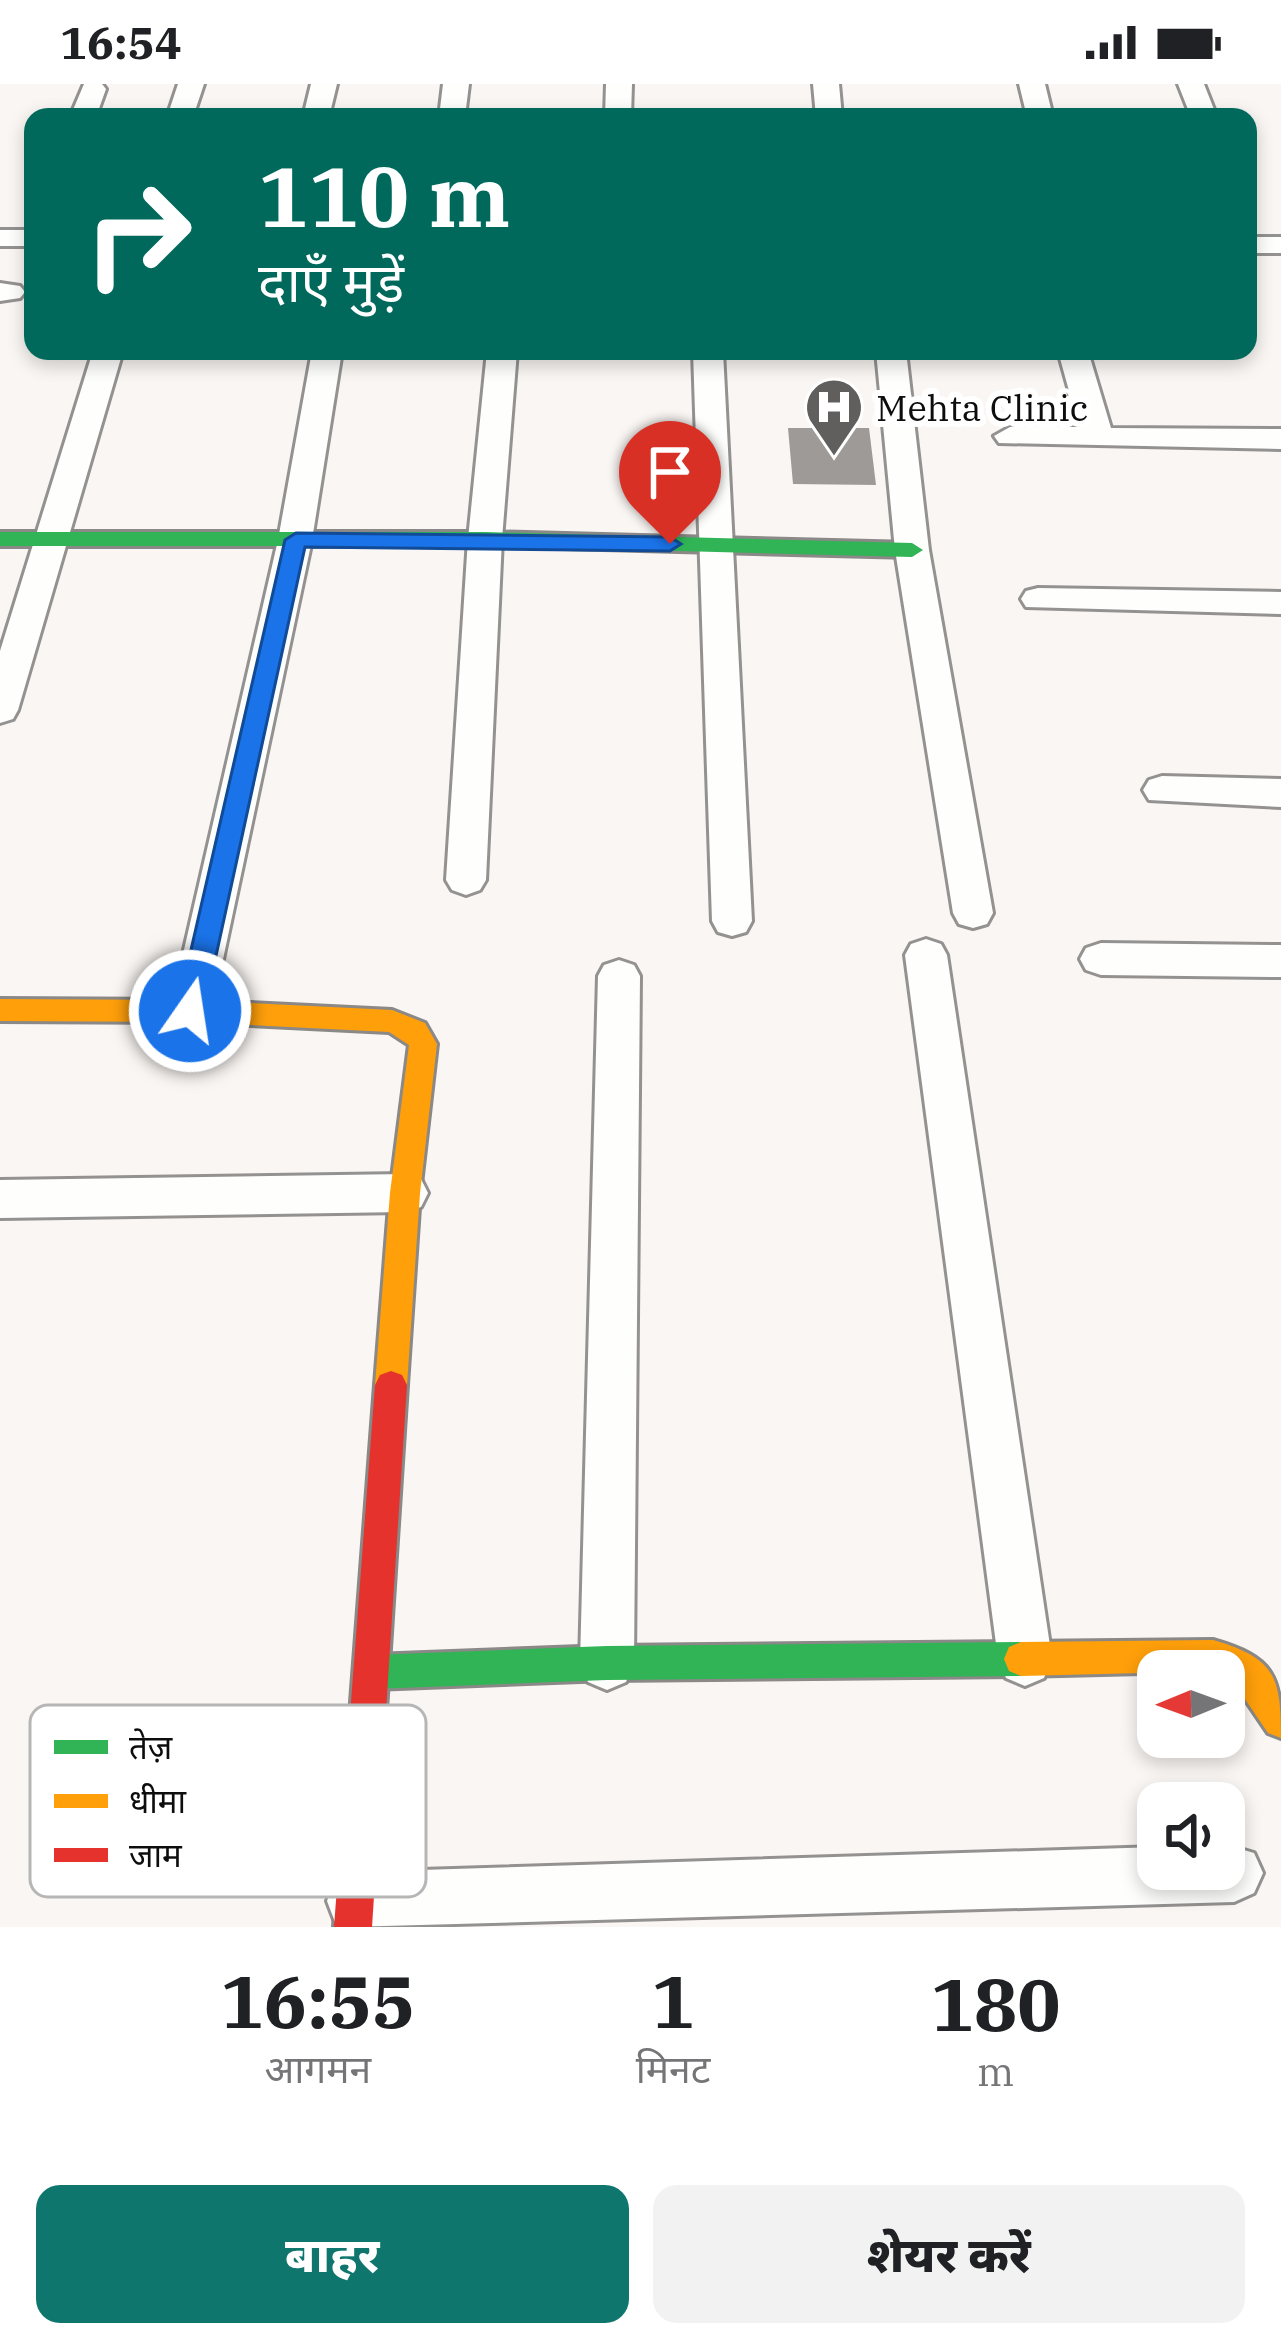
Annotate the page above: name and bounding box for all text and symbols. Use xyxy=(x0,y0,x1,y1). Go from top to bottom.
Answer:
text: 16:54 xyxy=(60,13,182,71)
text: 110 m xyxy=(258,141,510,250)
icon: right xyxy=(60,156,216,312)
text: दाएँ मुड़ें xyxy=(258,247,404,317)
hospital icon: Mehta Clinic xyxy=(803,376,865,458)
place label: Mehta Clinic xyxy=(876,384,1088,431)
pin xyxy=(619,421,721,544)
icon: arrive xyxy=(637,439,703,505)
position arrow xyxy=(127,948,253,1074)
north arrow xyxy=(1137,1650,1245,1758)
map controls xyxy=(1137,1650,1245,1890)
legend xyxy=(30,1705,426,1897)
text: तेज़ xyxy=(129,1725,173,1768)
text: धीमा xyxy=(129,1779,188,1822)
button: sound xyxy=(1137,1782,1245,1890)
text: जाम xyxy=(129,1833,183,1876)
text: 16:55 xyxy=(221,1954,415,2048)
text: 1 xyxy=(651,1954,695,2048)
text: 180 xyxy=(931,1957,1060,2051)
text: आगमन xyxy=(264,2043,371,2094)
text: मिनट xyxy=(636,2043,710,2094)
text: m xyxy=(977,2046,1014,2097)
button: बाहर xyxy=(36,2185,629,2323)
button: शेयर करें xyxy=(653,2185,1245,2323)

